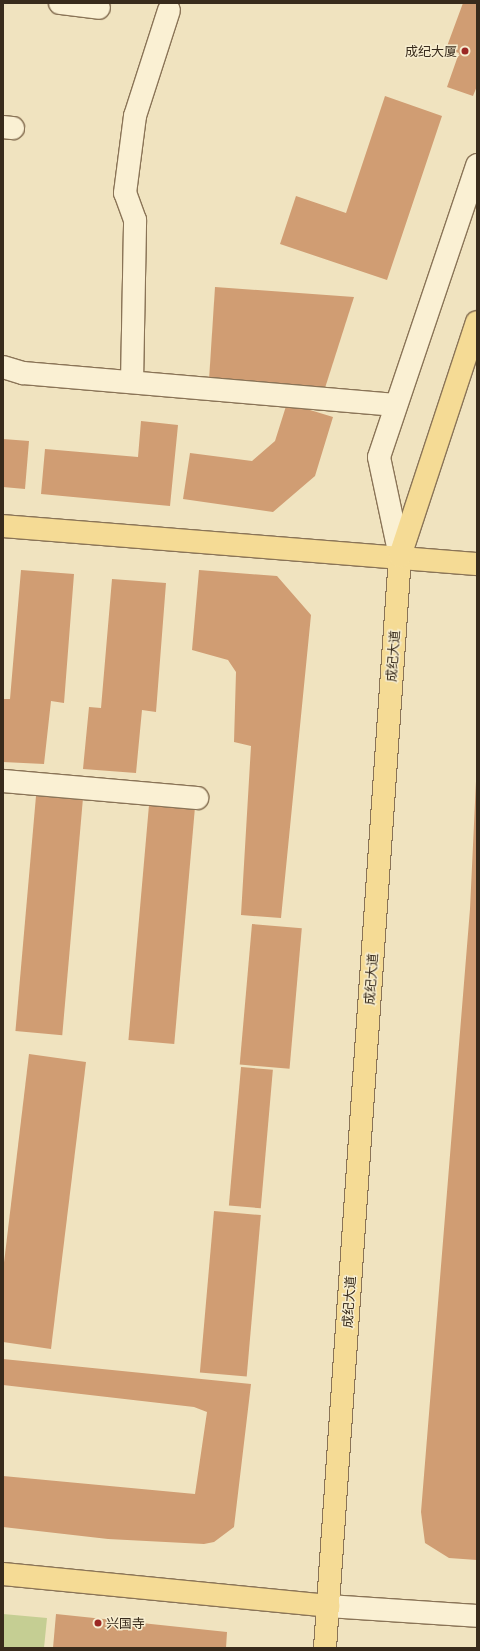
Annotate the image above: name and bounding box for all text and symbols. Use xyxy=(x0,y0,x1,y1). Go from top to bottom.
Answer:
place label: 成纪大厦 xyxy=(405,43,457,59)
marker: 成纪大厦 xyxy=(460,46,470,56)
street label: 成纪大道 xyxy=(383,630,403,682)
street label: 成纪大道 xyxy=(361,953,381,1005)
street label: 成纪大道 xyxy=(339,1276,359,1328)
place label: 兴国寺 xyxy=(106,1615,145,1631)
marker: 兴国寺 xyxy=(93,1618,103,1628)

